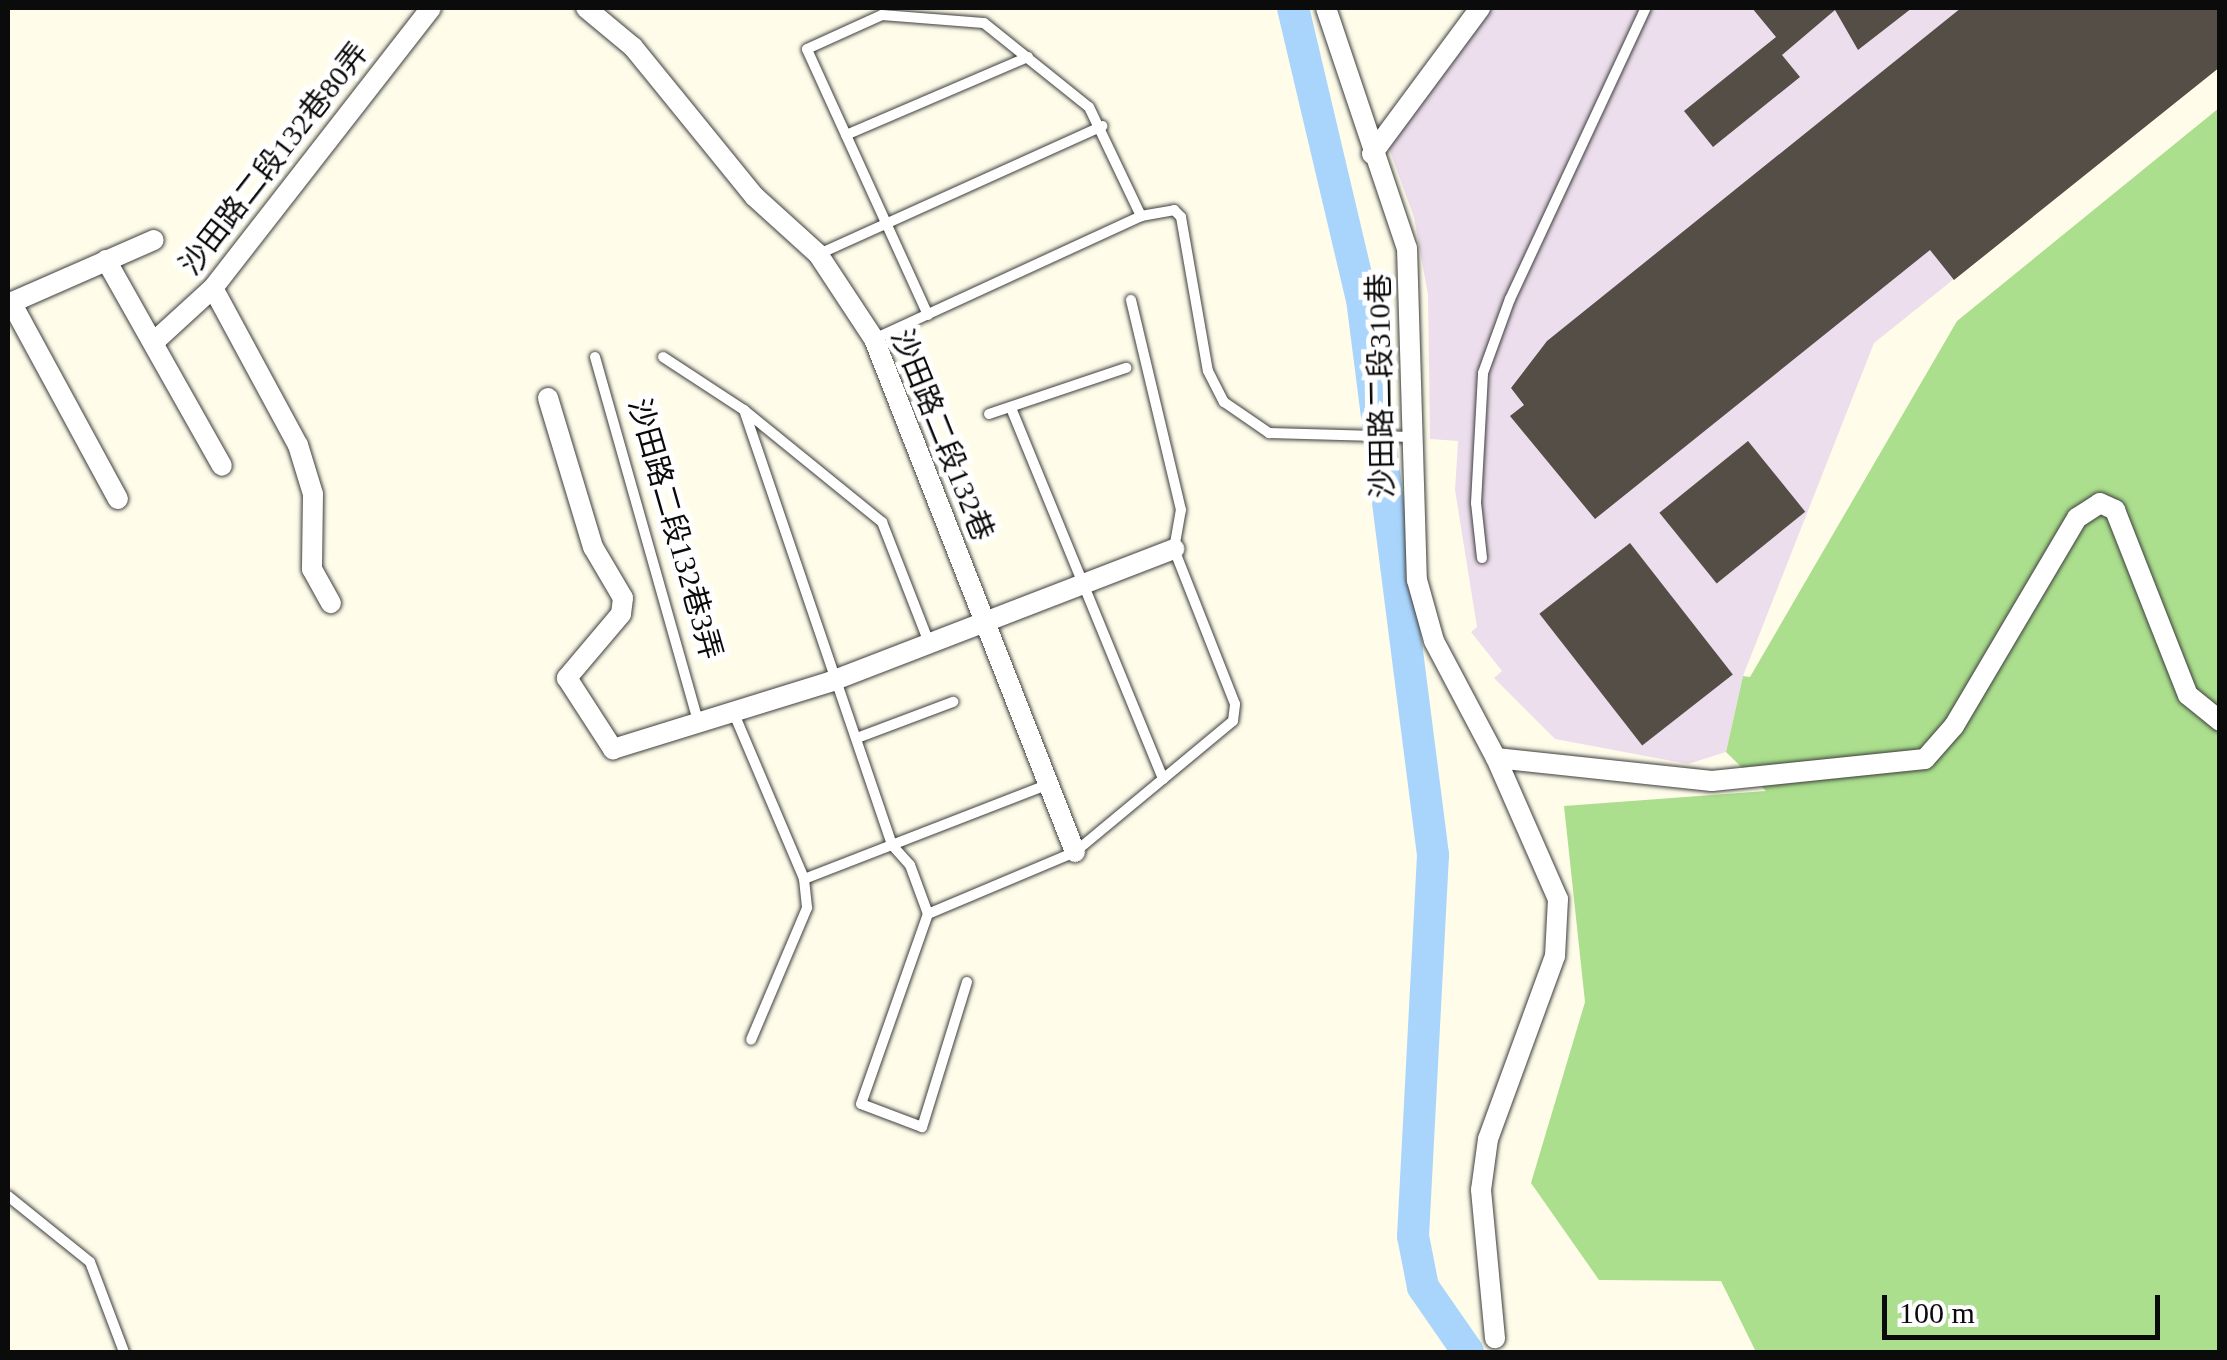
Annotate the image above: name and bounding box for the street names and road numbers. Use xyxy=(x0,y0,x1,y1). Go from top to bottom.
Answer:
street label: 沙田路二段132巷80弄 xyxy=(172,36,376,282)
street label: 沙田路二段310巷 xyxy=(1361,273,1401,499)
street label: 沙田路二段132巷 xyxy=(883,324,1001,546)
street label: 沙田路二段132巷3弄 xyxy=(620,394,730,664)

